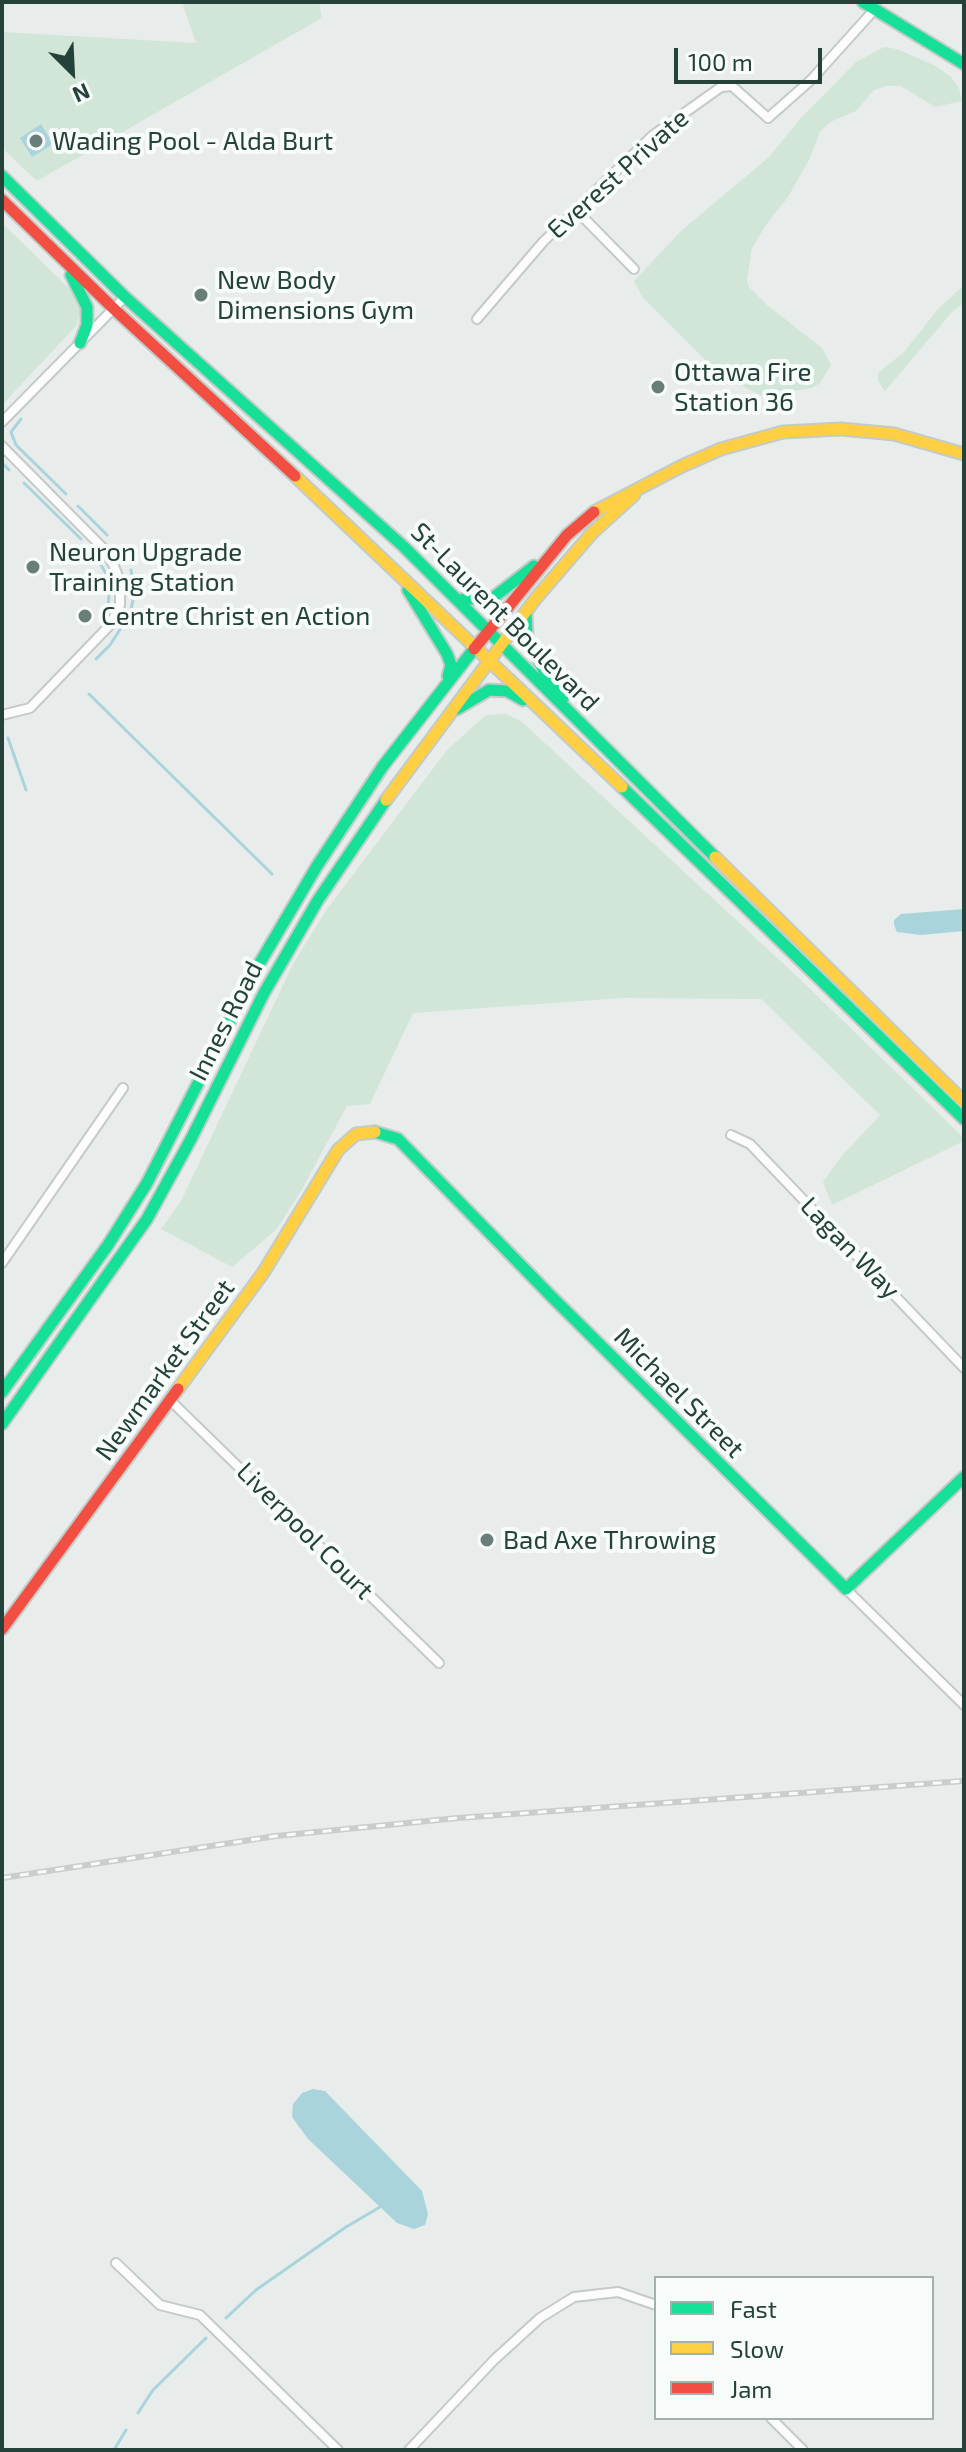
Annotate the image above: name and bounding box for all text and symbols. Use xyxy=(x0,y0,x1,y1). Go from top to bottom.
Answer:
north arrow xyxy=(32,32,112,112)
scale bar xyxy=(678,32,826,82)
text: 100 m xyxy=(688,47,753,76)
text: N xyxy=(69,79,94,109)
street label: Everest Private xyxy=(541,102,695,246)
place label: Wading Pool - Alda Burt xyxy=(52,125,333,157)
marker: Wading Pool - Alda Burt xyxy=(27,132,45,150)
place label: New Body Dimensions Gym xyxy=(217,264,414,326)
marker: New Body Dimensions Gym xyxy=(192,286,210,304)
place label: Ottawa Fire Station 36 xyxy=(674,356,811,418)
marker: Ottawa Fire Station 36 xyxy=(649,378,667,396)
street label: St-Laurent Boulevard xyxy=(404,516,606,718)
place label: Neuron Upgrade Training Station xyxy=(49,536,242,598)
marker: Neuron Upgrade Training Station xyxy=(24,558,42,576)
place label: Centre Christ en Action xyxy=(101,600,370,632)
marker: Centre Christ en Action xyxy=(76,607,94,625)
street label: Innes Road xyxy=(183,956,269,1086)
street label: Lagan Way xyxy=(794,1191,906,1305)
street label: Newmarket Street xyxy=(89,1273,241,1467)
street label: Michael Street xyxy=(607,1321,751,1465)
street label: Liverpool Court xyxy=(230,1456,380,1606)
place label: Bad Axe Throwing xyxy=(503,1524,716,1556)
marker: Bad Axe Throwing xyxy=(478,1531,496,1549)
legend xyxy=(654,2276,934,2420)
text: Fast xyxy=(730,2294,777,2323)
text: Slow xyxy=(730,2334,784,2363)
text: Jam xyxy=(730,2374,772,2403)

